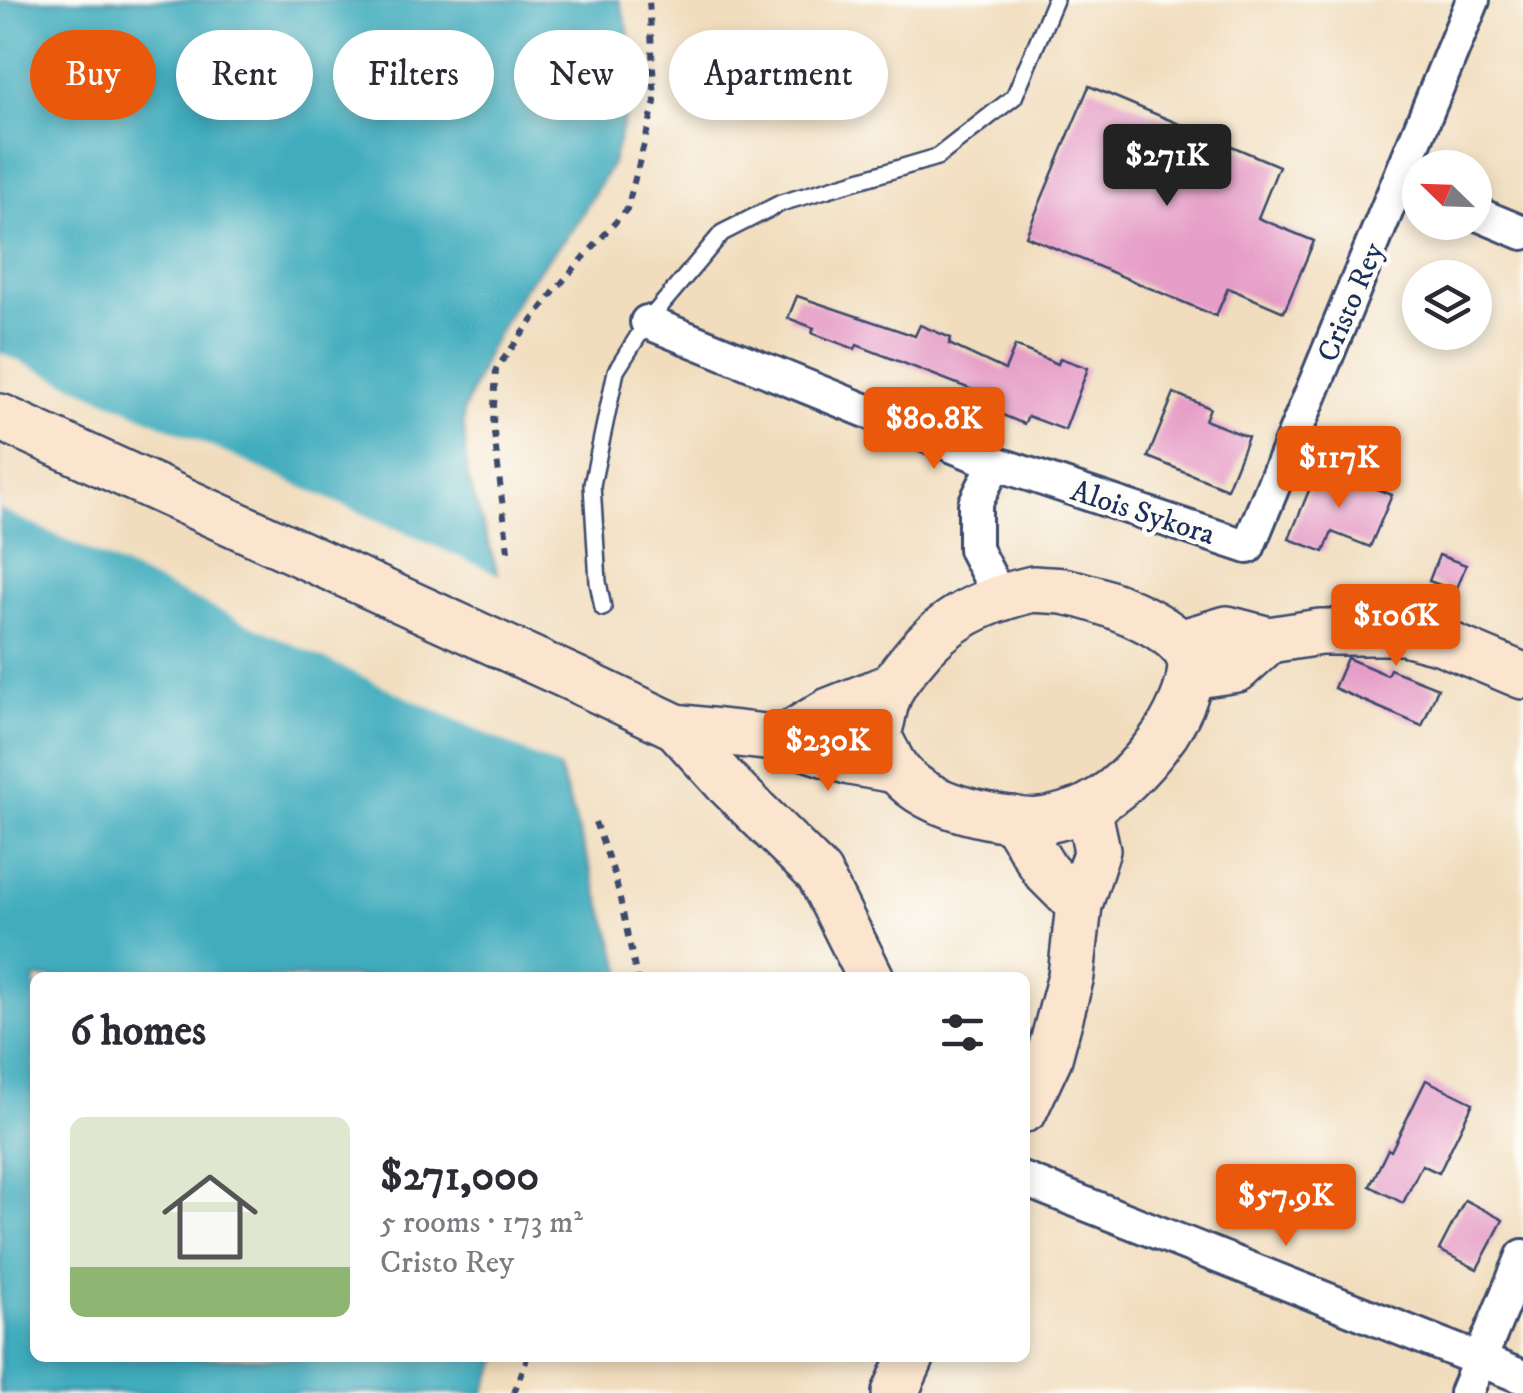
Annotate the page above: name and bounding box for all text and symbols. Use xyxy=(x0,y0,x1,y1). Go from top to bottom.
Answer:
chip: Buy xyxy=(30,30,156,120)
chip: Rent xyxy=(176,30,313,120)
chip: Filters xyxy=(333,30,494,120)
chip: New xyxy=(514,30,649,120)
chip: Apartment xyxy=(669,30,888,120)
pin: $271K xyxy=(1097,124,1237,209)
text: $271K xyxy=(1125,136,1209,176)
north arrow xyxy=(1402,150,1492,240)
map controls xyxy=(1402,150,1492,350)
street label: Cristo Rey xyxy=(1310,237,1393,368)
button: layers xyxy=(1402,260,1492,350)
pin: $80.8K xyxy=(853,387,1015,472)
text: $80.8K xyxy=(886,399,982,439)
pin: $117K xyxy=(1269,426,1409,511)
text: $117K xyxy=(1299,438,1379,478)
street label: Alois Sykora xyxy=(1066,473,1219,554)
pin: $106K xyxy=(1326,584,1466,669)
text: $106K xyxy=(1353,596,1439,636)
pin: $230K xyxy=(758,709,898,794)
text: $230K xyxy=(786,721,870,761)
icon: filters xyxy=(935,1005,990,1060)
text: 6 homes xyxy=(70,1006,206,1058)
text: $271,000 xyxy=(380,1151,539,1203)
icon: home xyxy=(150,1157,270,1277)
pin: $57.9K xyxy=(1205,1164,1367,1249)
text: $57.9K xyxy=(1238,1176,1334,1216)
text: 5 rooms · 173 m² xyxy=(380,1203,583,1243)
text: Cristo Rey xyxy=(380,1243,514,1283)

